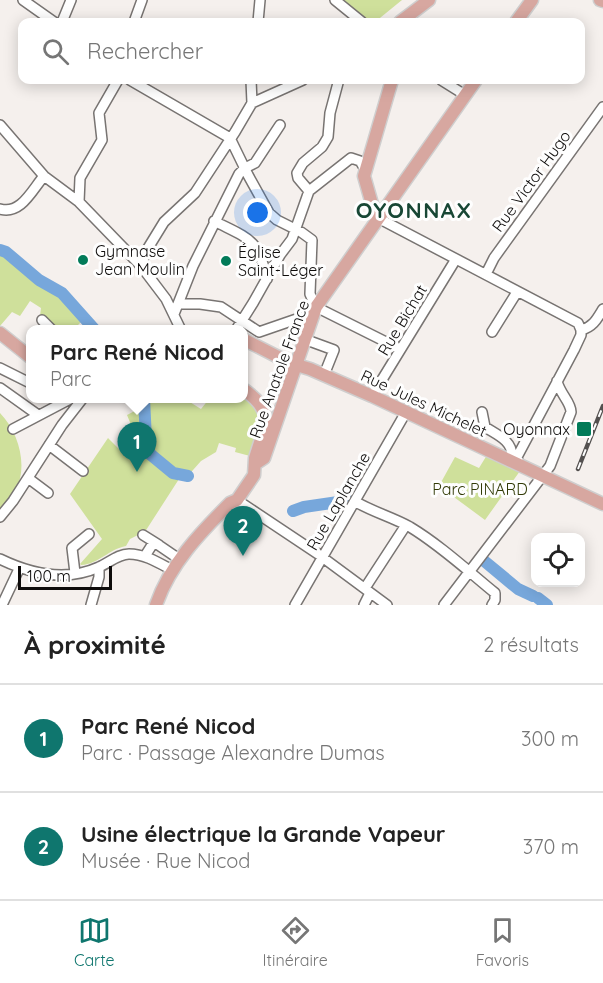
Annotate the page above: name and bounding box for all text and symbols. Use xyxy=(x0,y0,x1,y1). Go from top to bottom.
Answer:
search box xyxy=(18,18,585,84)
icon: search xyxy=(39,35,72,68)
text: Rechercher xyxy=(87,37,203,65)
street label: Rue Victor Hugo xyxy=(487,126,575,236)
district label: OYONNAX xyxy=(356,196,472,224)
your location xyxy=(243,198,272,227)
place label: Gymnase Jean Moulin xyxy=(95,241,185,279)
place label: Église Saint-Léger xyxy=(238,242,323,280)
marker: Gymnase Jean Moulin xyxy=(76,253,90,267)
marker: Église Saint-Léger xyxy=(219,254,233,268)
street label: Rue Bichat xyxy=(373,281,431,359)
street label: Rue Anatole France xyxy=(245,297,313,441)
popup xyxy=(26,325,248,403)
text: Parc René Nicod xyxy=(50,338,224,366)
street label: Rue Jules Michelet xyxy=(358,365,490,441)
text: Parc xyxy=(50,366,91,391)
place label: Oyonnax xyxy=(503,419,570,439)
marker: Oyonnax xyxy=(575,420,593,438)
pin: 1 xyxy=(118,422,156,472)
street label: Rue Laplanche xyxy=(302,448,374,554)
park label: Parc PINARD xyxy=(432,479,528,499)
pin: 2 xyxy=(224,506,262,556)
map controls xyxy=(531,533,585,587)
button: locate xyxy=(531,533,585,587)
scale bar xyxy=(18,563,112,590)
text: 100 m xyxy=(27,566,71,586)
text: À proximité xyxy=(24,628,166,661)
text: 2 résultats xyxy=(483,632,579,657)
text: Parc René Nicod xyxy=(81,712,255,740)
text: 1 xyxy=(40,726,47,751)
text: 300 m xyxy=(521,726,579,751)
text: Parc · Passage Alexandre Dumas xyxy=(81,740,385,765)
text: Usine électrique la Grande Vapeur xyxy=(81,820,445,848)
text: 2 xyxy=(38,834,49,859)
text: 370 m xyxy=(523,834,579,859)
text: Musée · Rue Nicod xyxy=(81,848,250,873)
tab: Carte xyxy=(74,914,115,970)
tab: Itinéraire xyxy=(263,914,328,970)
tab: Favoris xyxy=(476,914,529,970)

